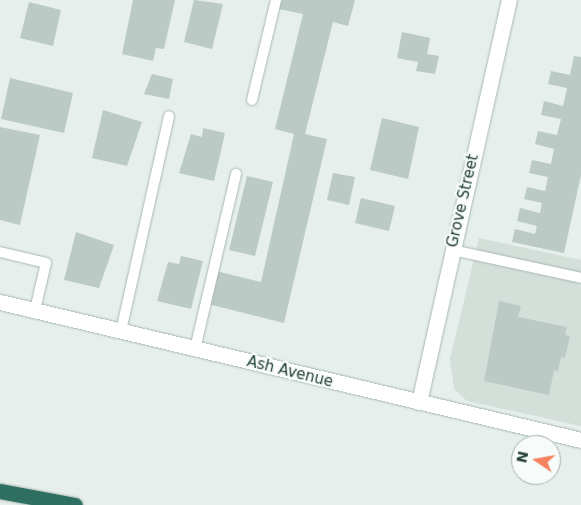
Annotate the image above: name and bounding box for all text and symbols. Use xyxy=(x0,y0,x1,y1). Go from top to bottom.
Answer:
street label: Grove Street xyxy=(444,153,482,249)
street label: Ash Avenue xyxy=(245,353,335,391)
north arrow xyxy=(511,435,561,485)
text: N xyxy=(513,450,531,464)

